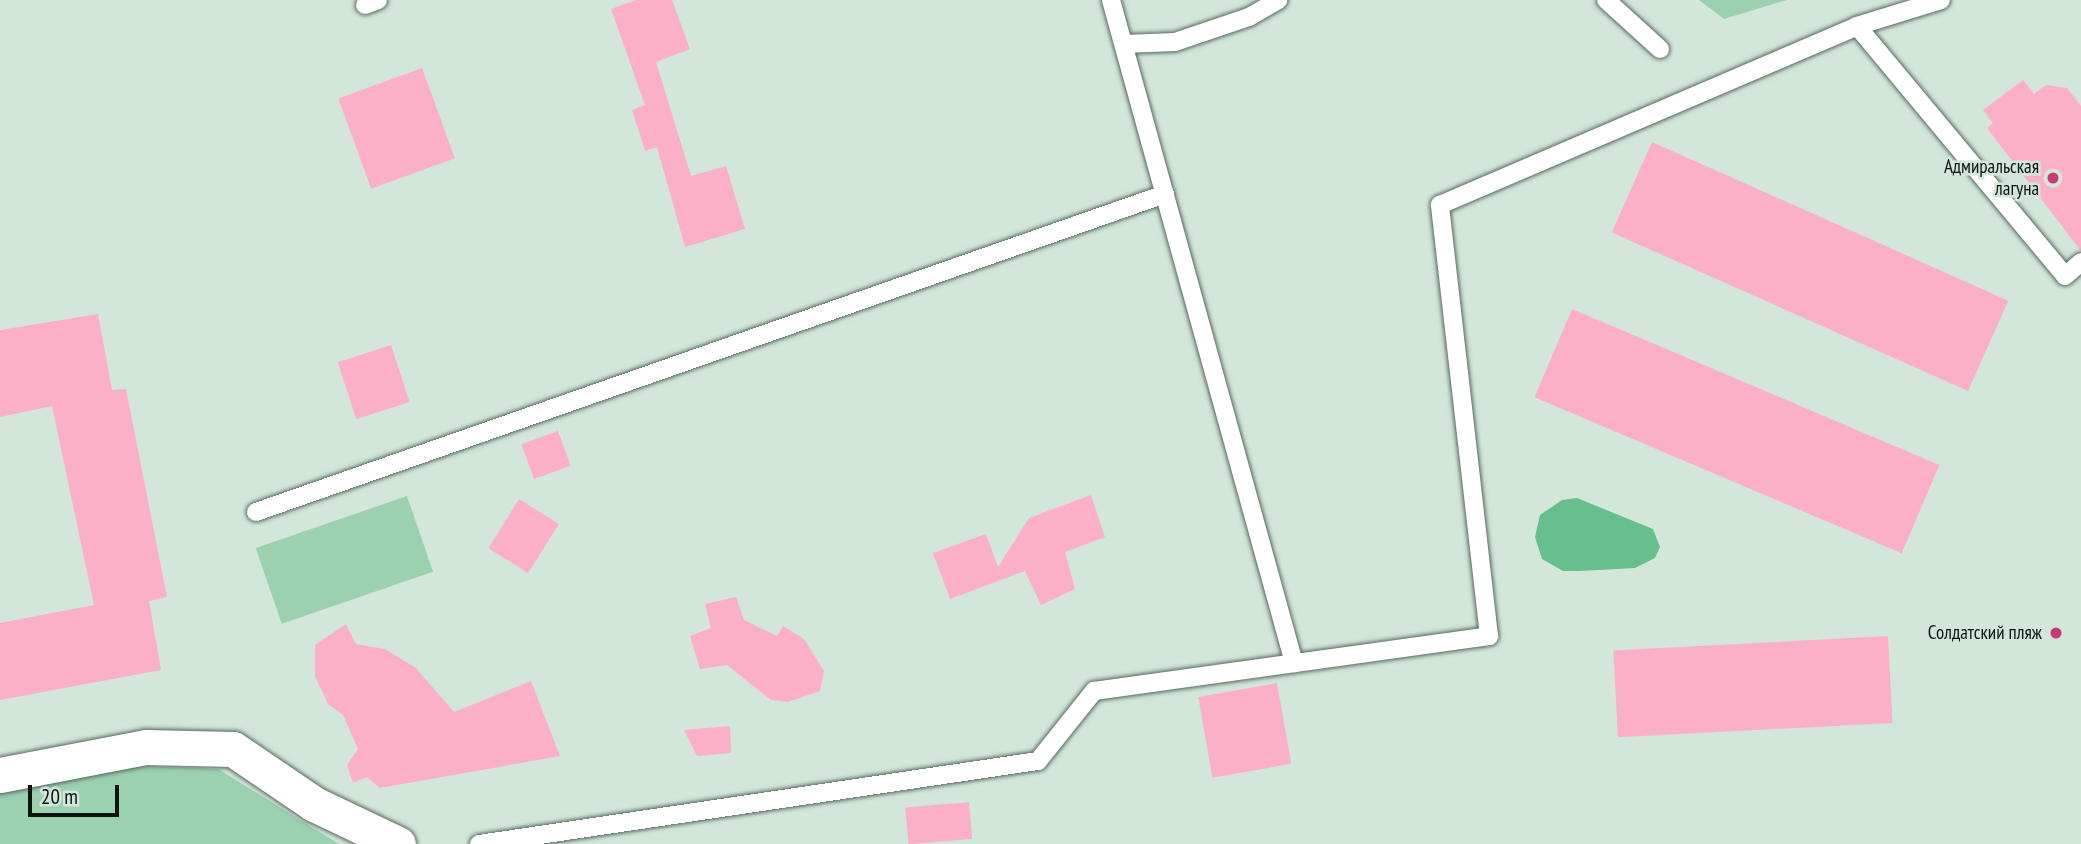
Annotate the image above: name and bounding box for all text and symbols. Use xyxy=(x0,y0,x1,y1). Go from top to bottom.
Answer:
place label: Адмиральская лагуна xyxy=(1944,156,2039,200)
marker: Адмиральская лагуна xyxy=(2045,170,2061,186)
place label: Солдатский пляж xyxy=(1928,622,2042,644)
marker: Солдатский пляж xyxy=(2048,625,2064,641)
scale bar xyxy=(32,770,122,814)
text: 20 m xyxy=(41,783,78,810)

